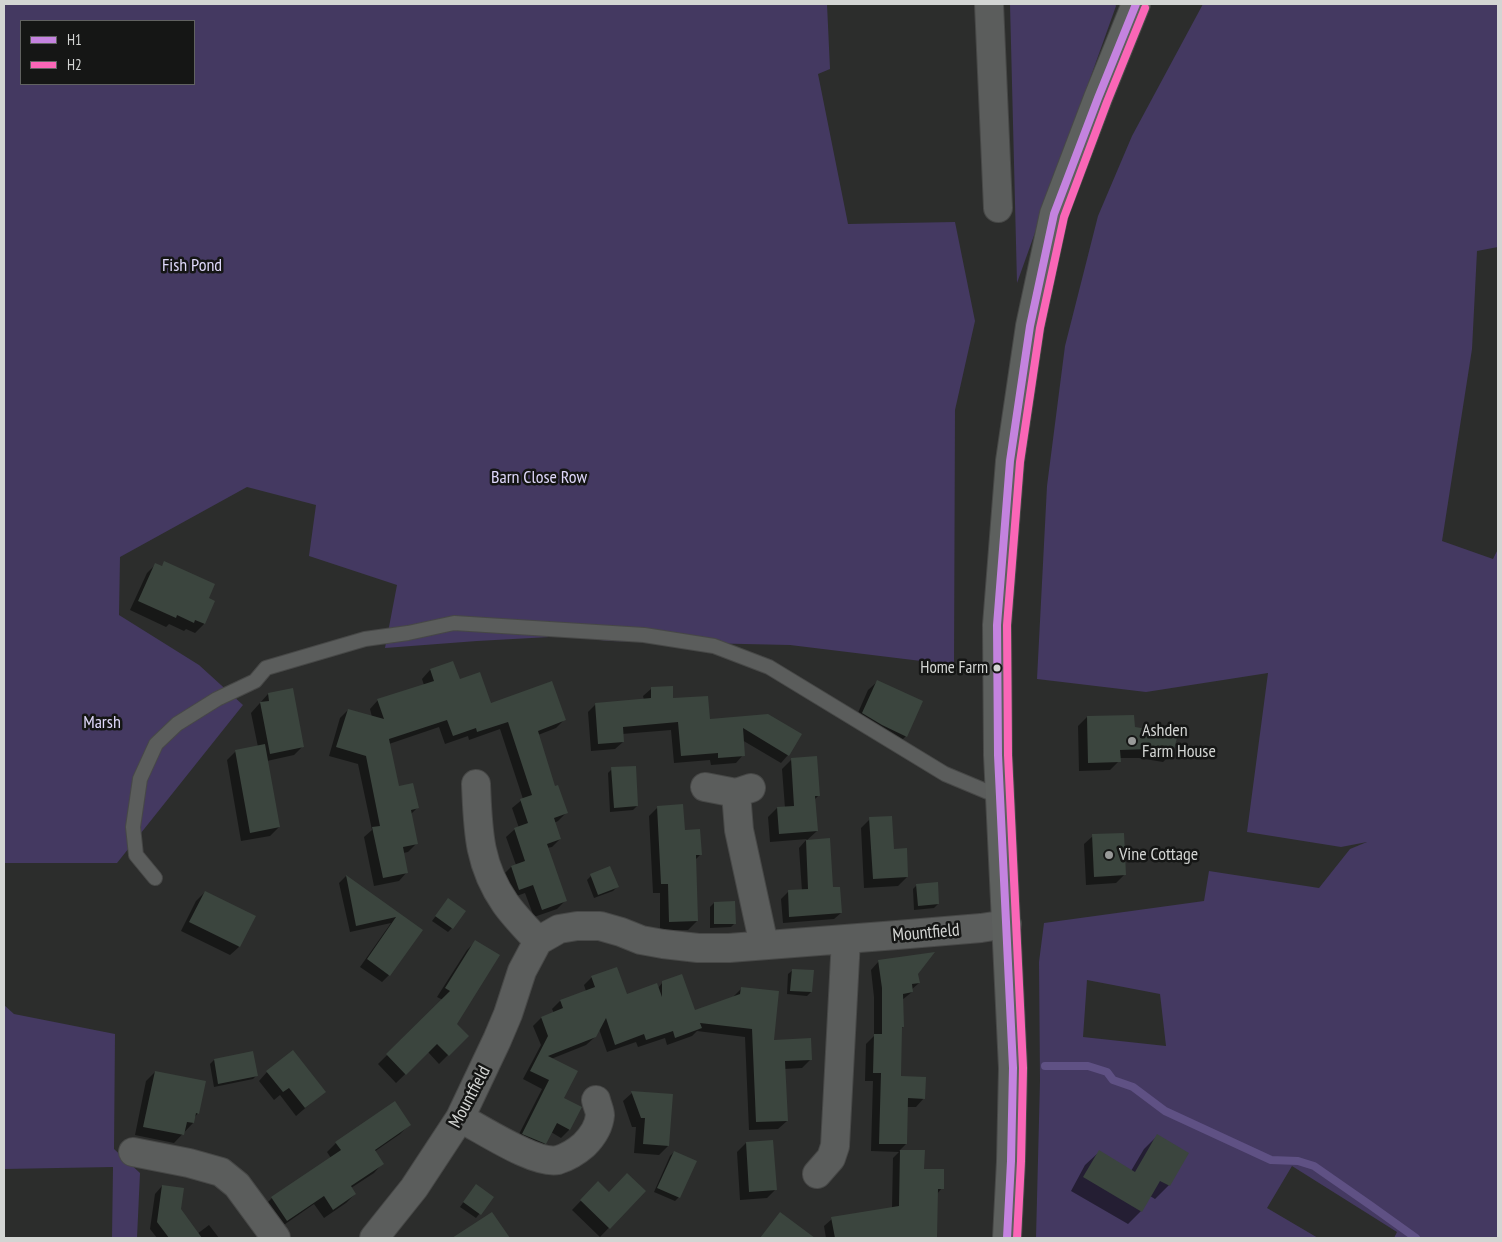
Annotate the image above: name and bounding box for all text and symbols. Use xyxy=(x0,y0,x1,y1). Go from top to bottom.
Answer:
legend xyxy=(20,20,195,85)
text: H1 xyxy=(67,30,82,49)
text: H2 xyxy=(67,55,82,74)
park label: Fish Pond xyxy=(162,255,222,277)
park label: Barn Close Row xyxy=(491,467,587,489)
place label: Home Farm xyxy=(920,658,988,678)
marker: Home Farm xyxy=(992,663,1002,673)
park label: Marsh xyxy=(83,712,121,734)
place label: Ashden Farm House xyxy=(1142,720,1216,762)
marker: Ashden Farm House xyxy=(1126,735,1138,747)
place label: Vine Cottage xyxy=(1119,844,1198,866)
marker: Vine Cottage xyxy=(1103,849,1115,861)
street label: Mountfield xyxy=(892,919,960,947)
street label: Mountfield xyxy=(445,1062,495,1132)

